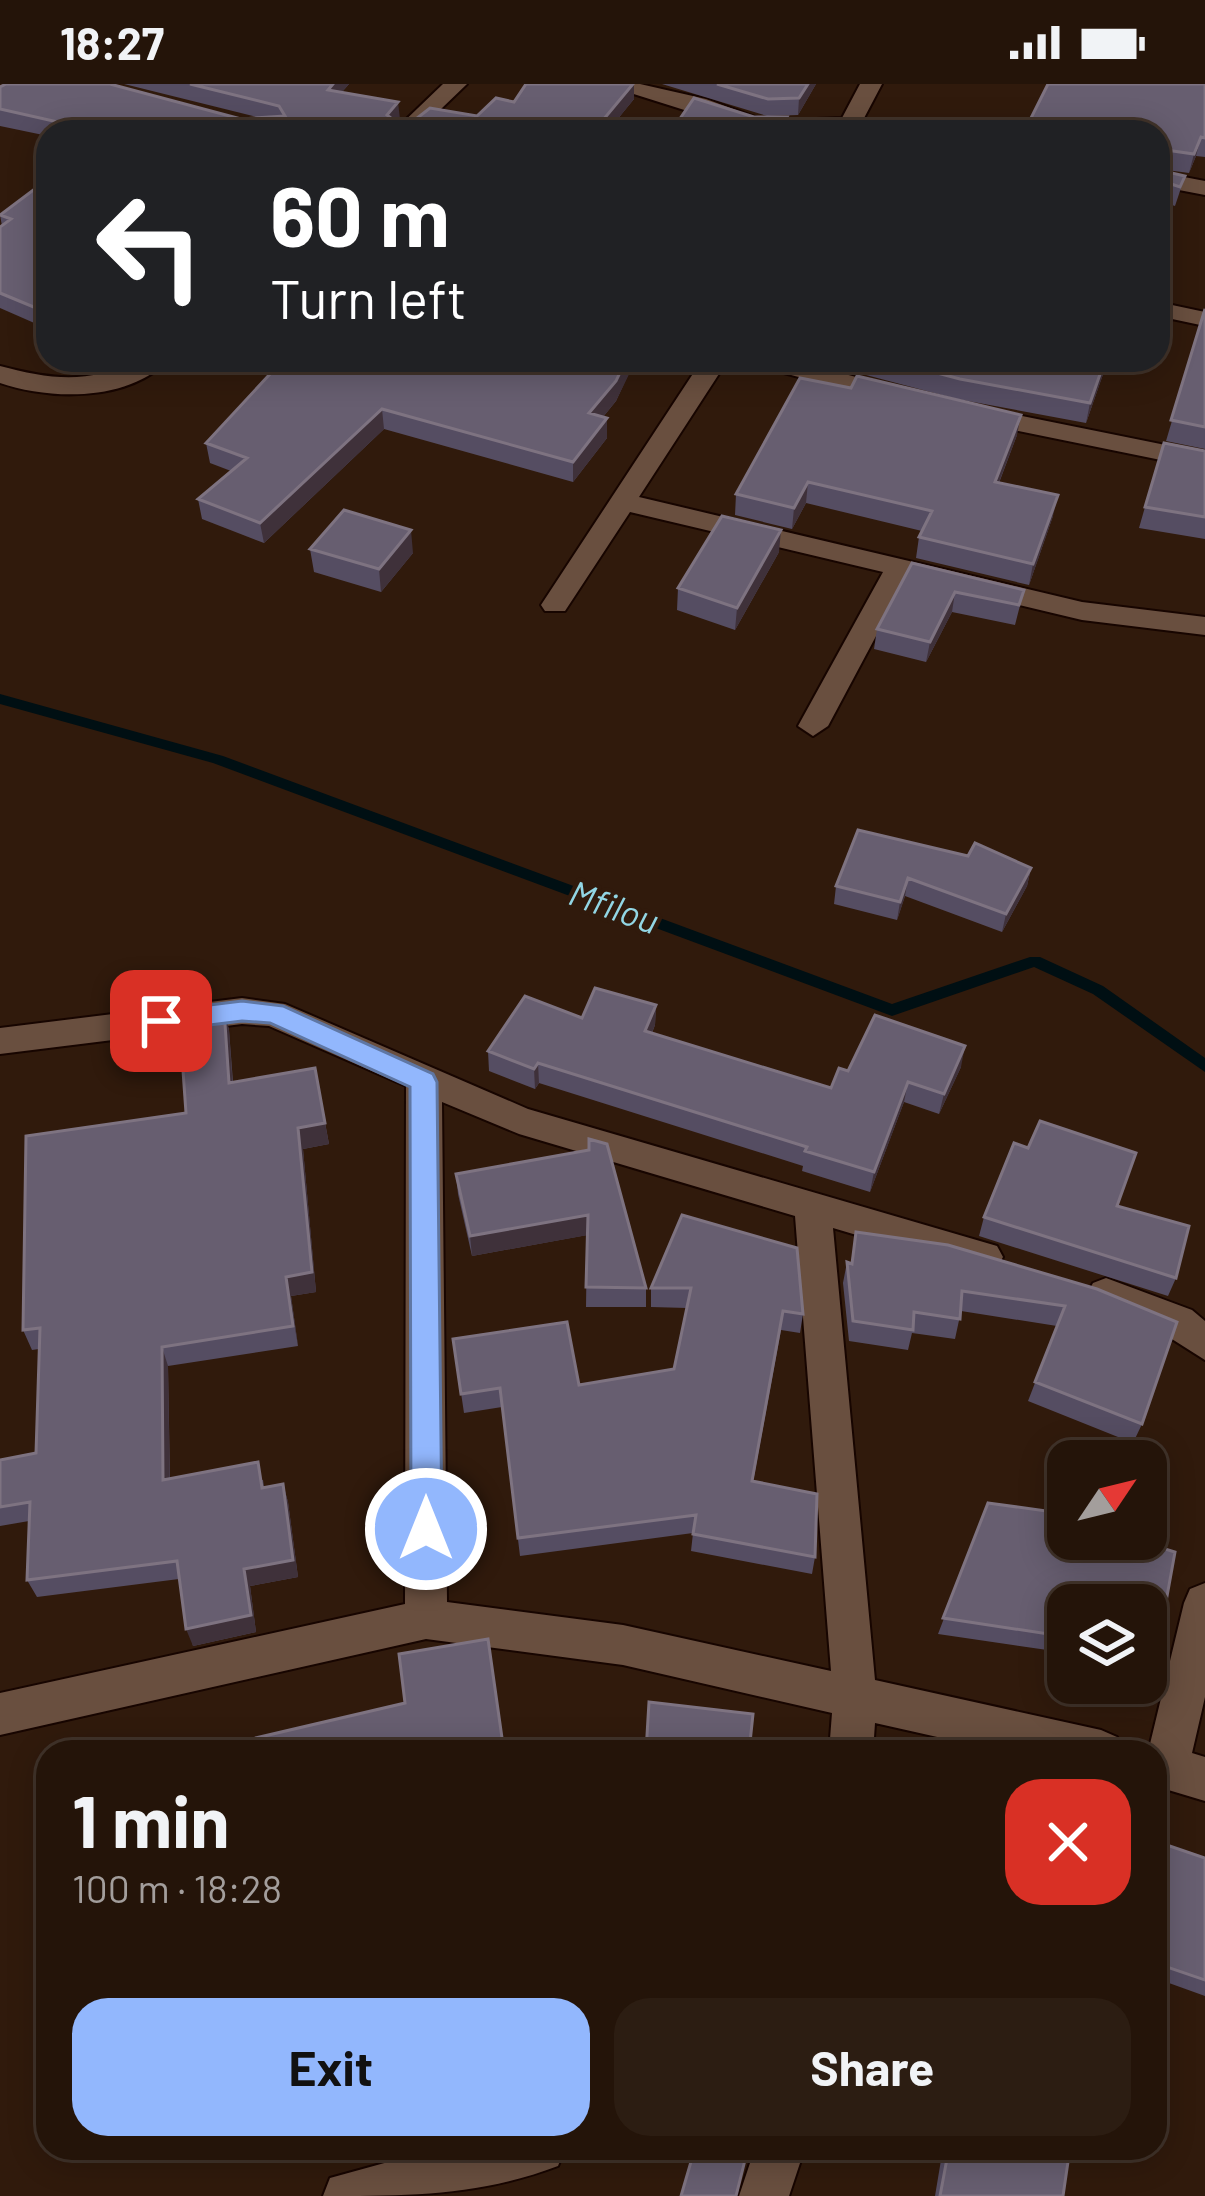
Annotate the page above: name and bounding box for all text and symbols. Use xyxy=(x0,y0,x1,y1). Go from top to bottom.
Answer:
text: 18:27 xyxy=(60,15,164,69)
text: 60 m xyxy=(270,163,450,264)
icon: left xyxy=(72,168,228,324)
text: Turn left xyxy=(270,265,467,330)
water label: Mfilou xyxy=(564,870,665,942)
pin xyxy=(110,970,212,1072)
icon: arrive xyxy=(128,988,194,1054)
north arrow xyxy=(1047,1440,1167,1560)
map controls xyxy=(1047,1440,1167,1704)
position arrow xyxy=(363,1466,489,1592)
button: layers xyxy=(1047,1584,1167,1704)
text: 1 min xyxy=(72,1776,230,1862)
button: close xyxy=(1005,1779,1131,1905)
text: 100 m · 18:28 xyxy=(72,1864,282,1911)
button: Exit xyxy=(72,1998,590,2136)
button: Share xyxy=(614,1998,1131,2136)

